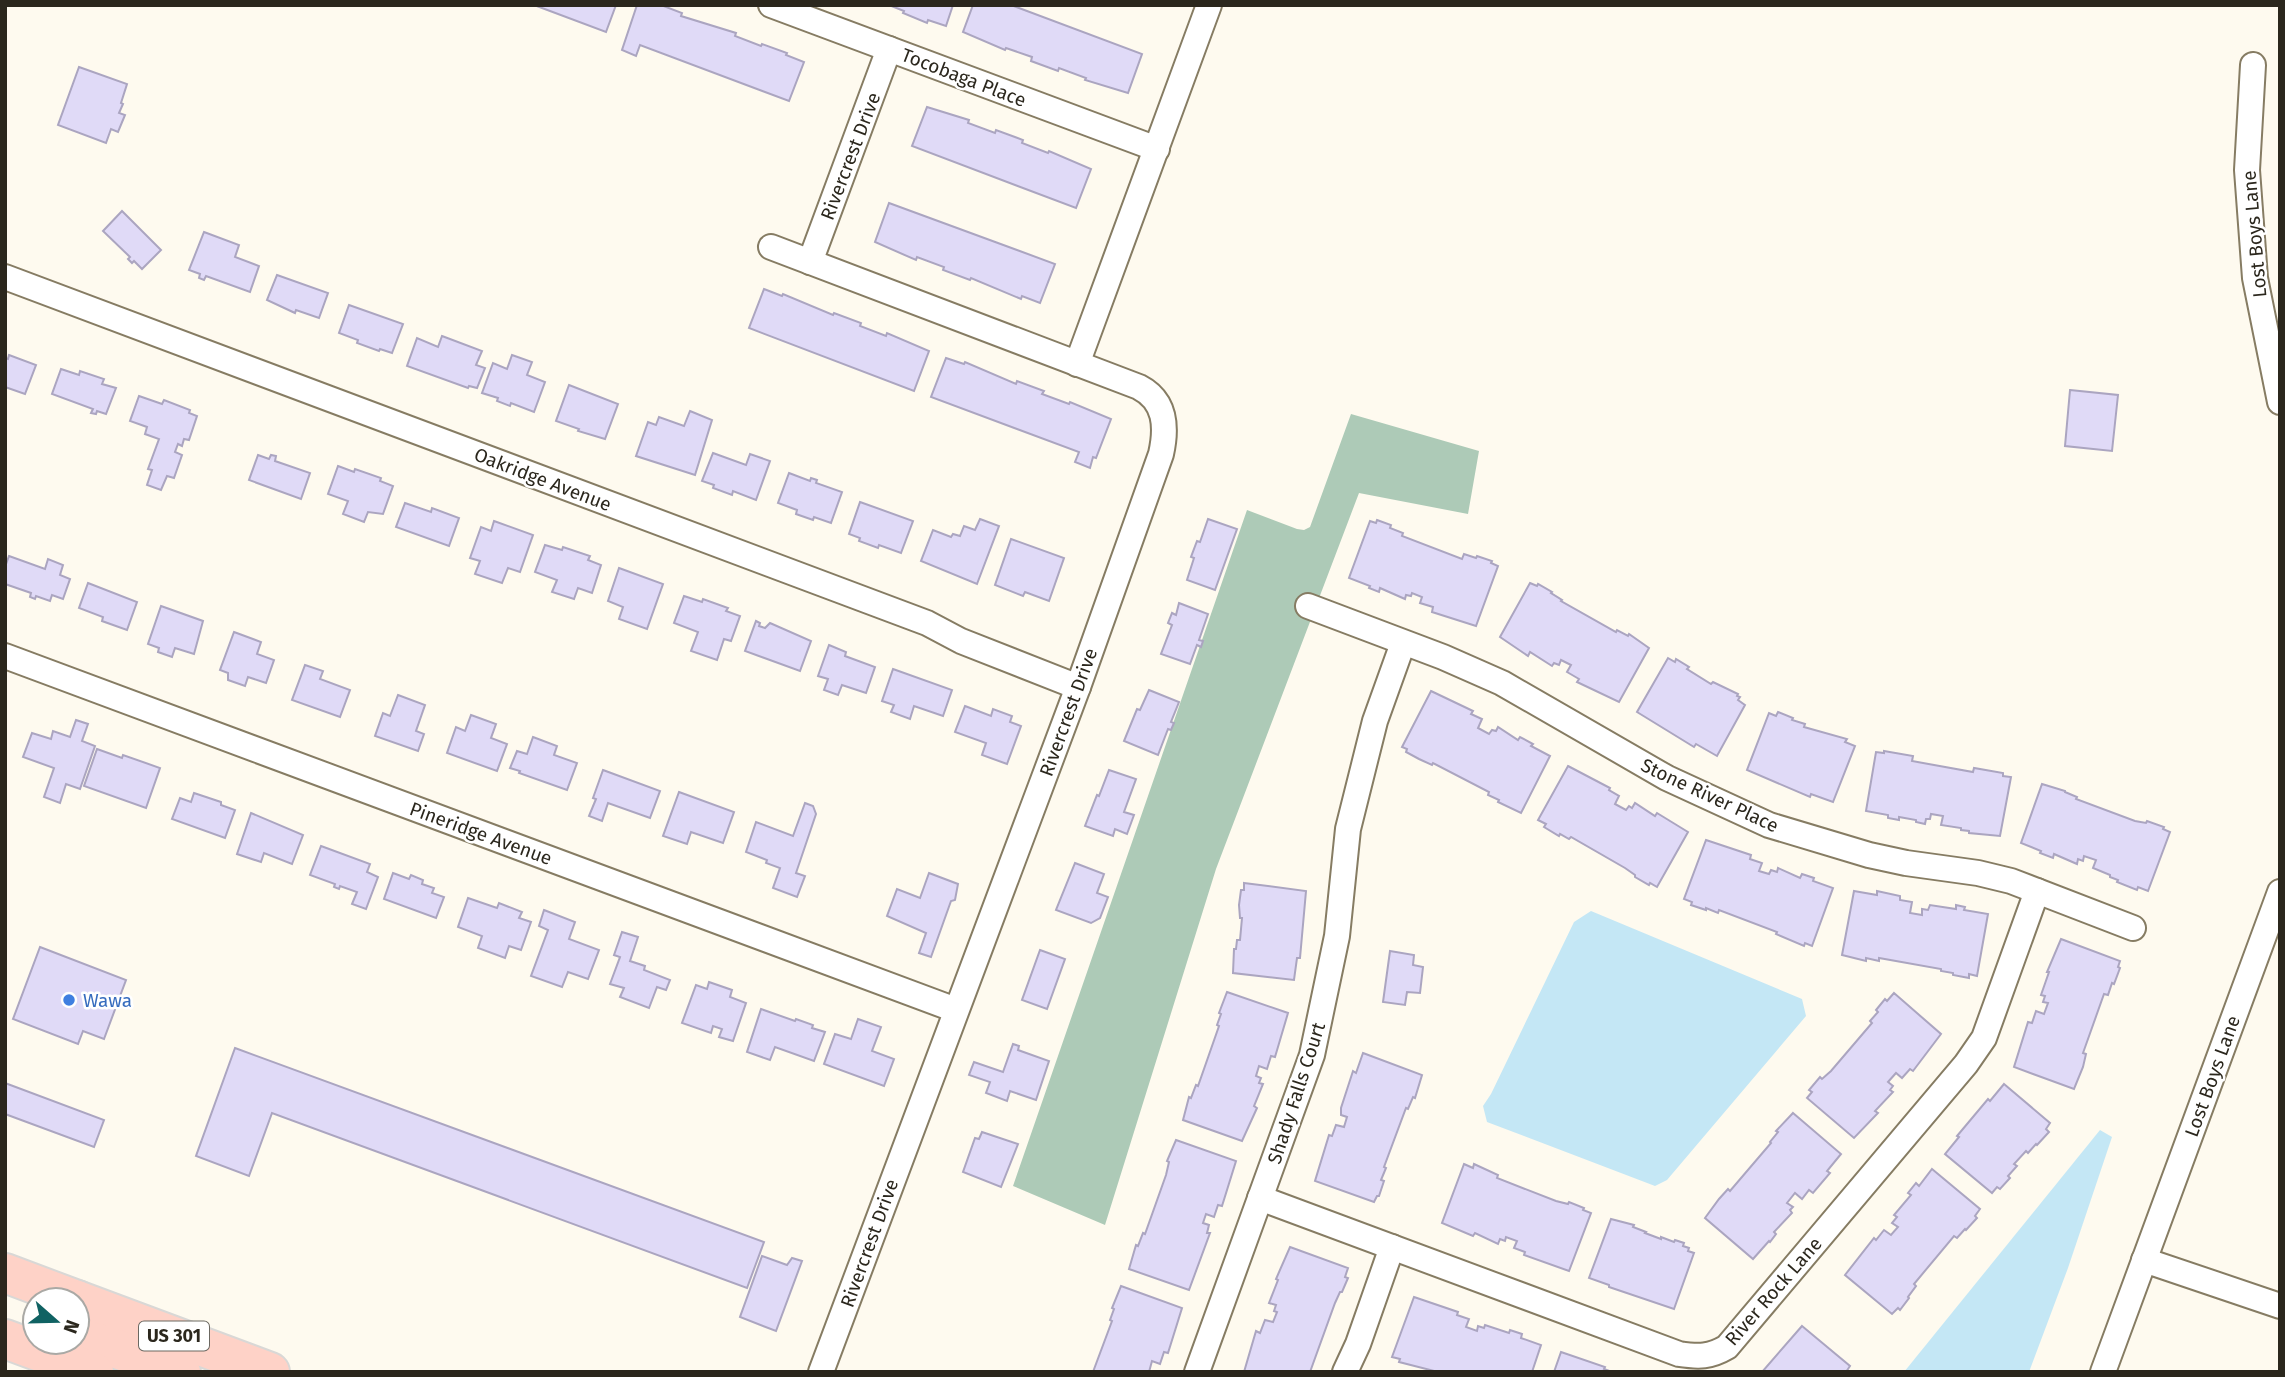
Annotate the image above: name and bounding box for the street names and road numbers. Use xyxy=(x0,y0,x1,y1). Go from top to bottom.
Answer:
street label: Tocobaga Place xyxy=(898,43,1029,112)
street label: Rivercrest Drive xyxy=(816,89,885,223)
street label: Lost Boys Lane xyxy=(2237,169,2272,299)
street label: Oakridge Avenue xyxy=(471,443,615,516)
street label: Rivercrest Drive xyxy=(1035,645,1102,779)
street label: Stone River Place xyxy=(1637,754,1782,837)
street label: Pineridge Avenue xyxy=(406,797,555,870)
street label: Lost Boys Lane xyxy=(2180,1012,2245,1140)
street label: Shady Falls Court xyxy=(1263,1019,1330,1167)
street label: Rivercrest Drive xyxy=(836,1176,903,1310)
street label: River Rock Lane xyxy=(1720,1232,1827,1350)
road number: US 301 xyxy=(139,1322,209,1350)

